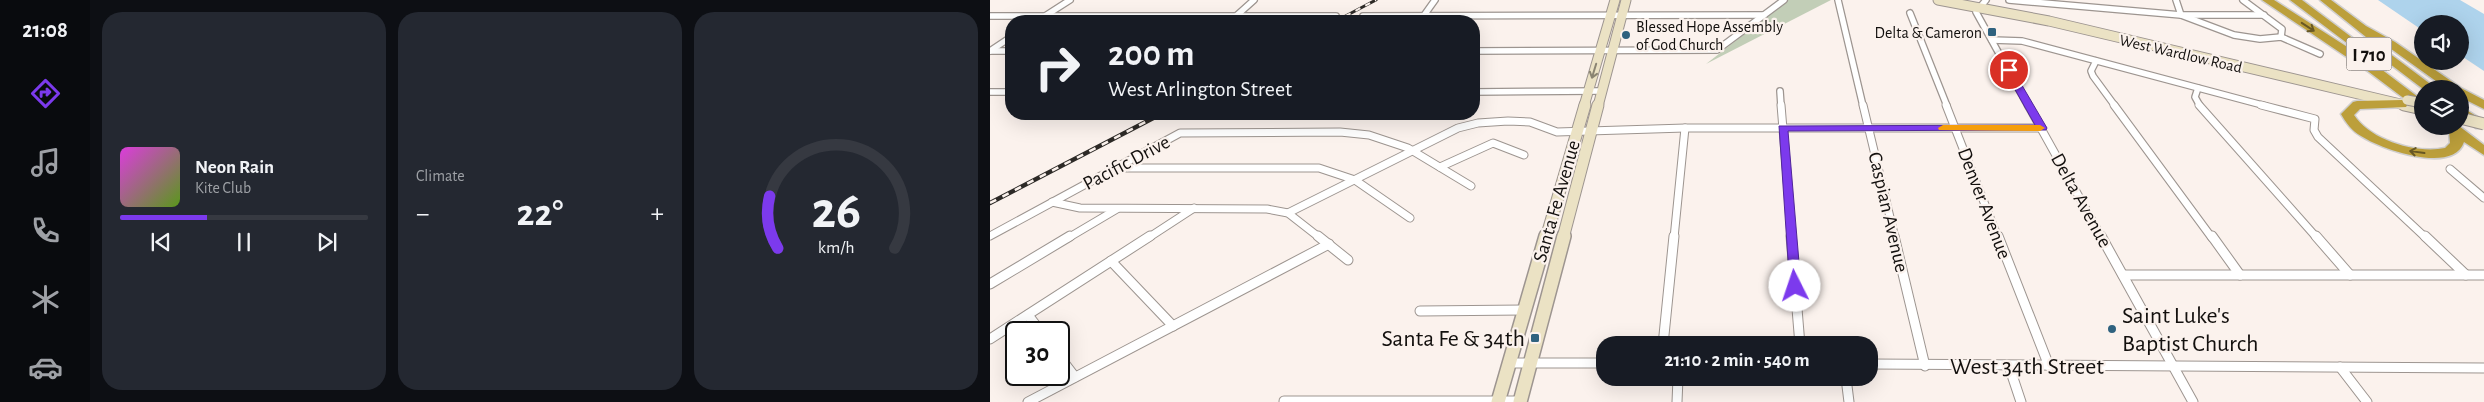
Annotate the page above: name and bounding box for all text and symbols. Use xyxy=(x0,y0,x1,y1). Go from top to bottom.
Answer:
map controls xyxy=(2414,15,2469,135)
button: sound xyxy=(2414,15,2469,70)
text: 21:08 xyxy=(22,19,68,41)
place label: Blessed Hope Assembly of God Church xyxy=(1636,19,1783,53)
one-way arrow xyxy=(2300,22,2314,32)
place label: Delta & Cameron xyxy=(1875,25,1982,41)
marker: Delta & Cameron xyxy=(1986,26,1998,38)
marker: Blessed Hope Assembly of God Church xyxy=(1620,29,1632,41)
street label: West Wardlow Road xyxy=(2118,32,2244,76)
icon: right xyxy=(1025,35,1090,100)
text: 200 m xyxy=(1108,37,1195,72)
road number: I 710 xyxy=(2346,38,2392,70)
pin xyxy=(1988,49,2030,91)
icon: arrive xyxy=(1995,56,2023,84)
one-way arrow xyxy=(1588,63,1598,79)
icon: directions xyxy=(28,76,63,111)
text: West Arlington Street xyxy=(1108,78,1292,100)
button: layers xyxy=(2414,80,2469,135)
street label: Pacific Drive xyxy=(1080,132,1173,194)
street label: Santa Fe Avenue xyxy=(1530,138,1584,265)
icon: music xyxy=(28,145,63,180)
street label: Denver Avenue xyxy=(1954,145,2014,262)
one-way arrow xyxy=(2410,146,2426,156)
street label: Caspian Avenue xyxy=(1864,150,1912,274)
street label: Delta Avenue xyxy=(2047,150,2115,251)
text: Neon Rain xyxy=(195,158,274,177)
text: Climate xyxy=(416,168,465,184)
text: Kite Club xyxy=(195,180,251,196)
text: 26 xyxy=(811,185,861,237)
text: 22° xyxy=(517,195,563,233)
text: − xyxy=(416,200,429,228)
text: + xyxy=(651,200,664,228)
icon: phone xyxy=(28,213,63,248)
icon: previous xyxy=(147,228,175,256)
icon: pause xyxy=(230,228,258,256)
icon: next xyxy=(313,228,341,256)
text: km/h xyxy=(818,239,854,257)
position arrow xyxy=(1768,259,1820,311)
icon: climate xyxy=(28,282,63,317)
place label: Saint Luke's Baptist Church xyxy=(2122,304,2259,356)
speed limit sign: 30 xyxy=(1005,321,1070,386)
marker: Saint Luke's Baptist Church xyxy=(2106,323,2118,335)
place label: Santa Fe & 34th xyxy=(1381,327,1525,351)
marker: Santa Fe & 34th xyxy=(1529,332,1541,344)
icon: car xyxy=(28,350,63,385)
text: 21:10 · 2 min · 540 m xyxy=(1664,351,1810,370)
street label: West 34th Street xyxy=(1950,355,2104,379)

